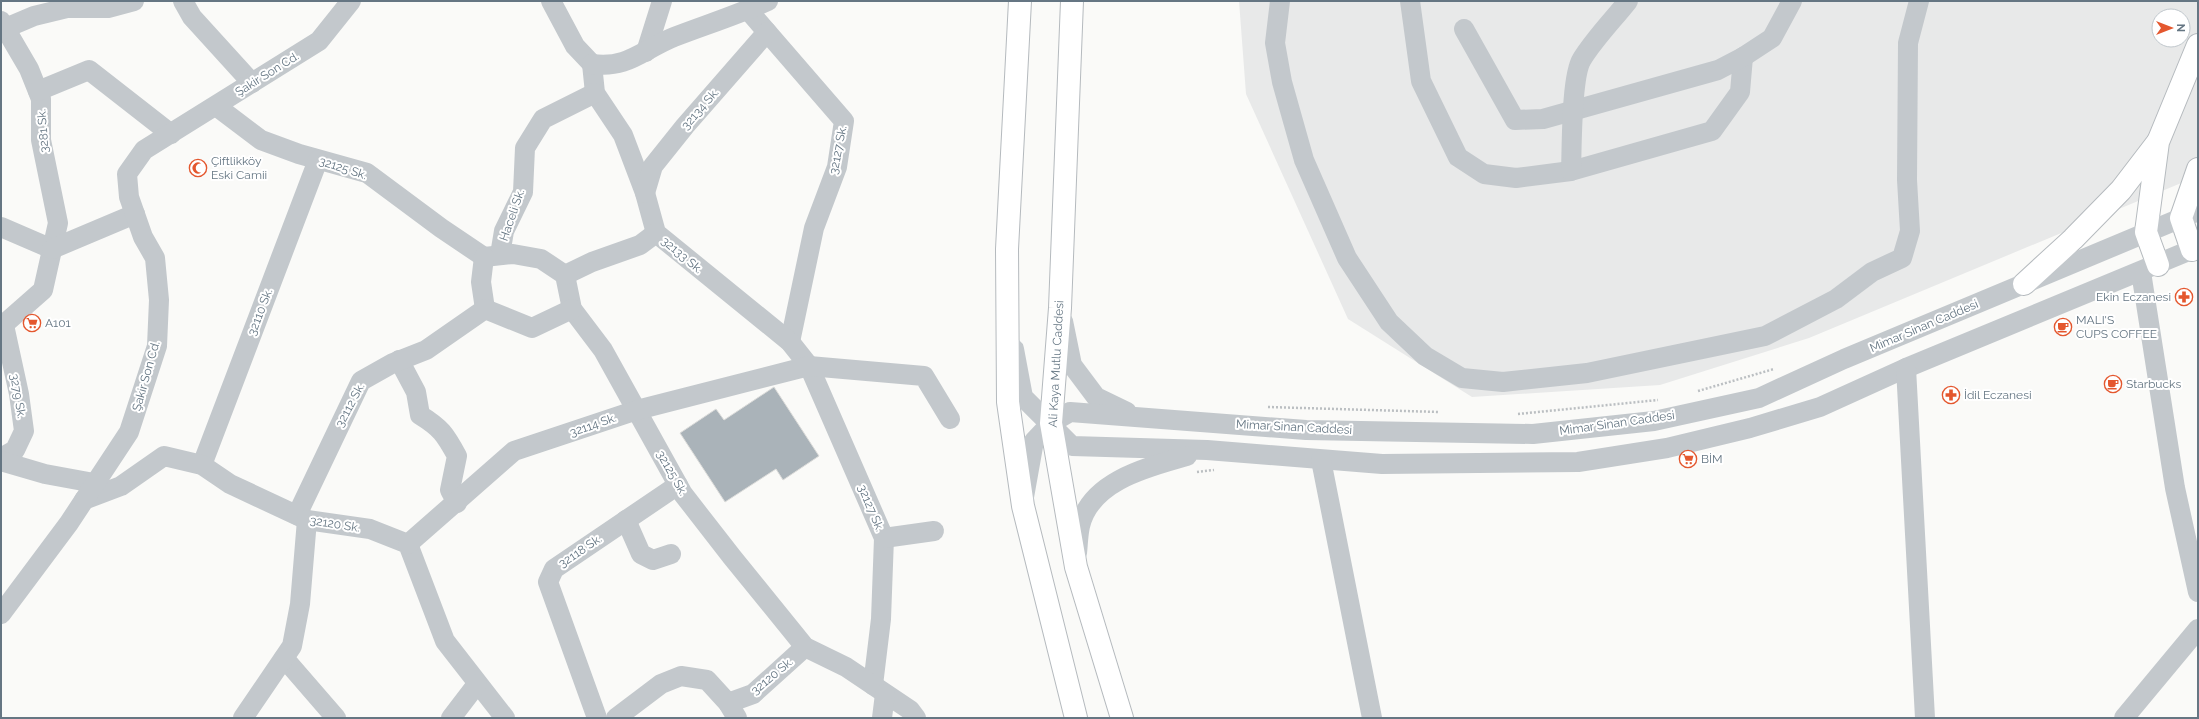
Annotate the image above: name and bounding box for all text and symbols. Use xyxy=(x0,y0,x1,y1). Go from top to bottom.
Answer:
north arrow xyxy=(2151,8,2191,48)
text: N xyxy=(2174,24,2187,32)
street label: Şakir Son Cd. xyxy=(233,49,301,99)
street label: 32134 Sk. xyxy=(678,86,722,132)
street label: 3281 Sk. xyxy=(34,109,52,153)
street label: 32127 Sk. xyxy=(826,124,850,176)
place label: Çiftlikköy Eski Camii xyxy=(211,154,267,182)
street label: 32125 Sk. xyxy=(317,154,369,182)
mosque icon: Çiftlikköy Eski Camii xyxy=(188,158,208,178)
street label: Haceli Sk. xyxy=(497,187,527,243)
street label: 32133 Sk. xyxy=(659,234,705,276)
street label: 32110 Sk. xyxy=(245,287,275,337)
pharmacy icon: Ekin Eczanesi xyxy=(2174,287,2194,307)
place label: Ekin Eczanesi xyxy=(2096,290,2171,304)
street label: Mimar Sinan Caddesi xyxy=(1868,297,1980,355)
street label: Ali Kaya Mutlu Caddesi xyxy=(1046,300,1066,428)
supermarket icon: A101 xyxy=(22,313,42,333)
place label: MALI'S CUPS COFFEE xyxy=(2076,313,2157,341)
place label: A101 xyxy=(45,316,71,330)
cafe icon: MALI'S CUPS COFFEE xyxy=(2053,317,2073,337)
street label: Şakir Son Cd. xyxy=(129,339,163,413)
street label: 3279 Sk. xyxy=(7,373,29,419)
cafe icon: Starbucks xyxy=(2103,374,2123,394)
place label: Starbucks xyxy=(2126,377,2181,391)
street label: 32112 Sk. xyxy=(333,380,367,430)
pharmacy icon: İdil Eczanesi xyxy=(1941,385,1961,405)
place label: İdil Eczanesi xyxy=(1964,388,2032,402)
street label: Mimar Sinan Caddesi xyxy=(1558,408,1676,438)
street label: 32114 Sk. xyxy=(568,410,618,440)
street label: Mimar Sinan Caddesi xyxy=(1236,417,1352,437)
street label: 32125 Sk. xyxy=(654,448,690,498)
supermarket icon: BİM xyxy=(1678,449,1698,469)
place label: BİM xyxy=(1701,452,1723,466)
street label: 32127 Sk. xyxy=(855,483,887,533)
street label: 32120 Sk. xyxy=(309,513,361,535)
street label: 32118 Sk. xyxy=(556,531,604,571)
street label: 32120 Sk. xyxy=(748,654,796,698)

